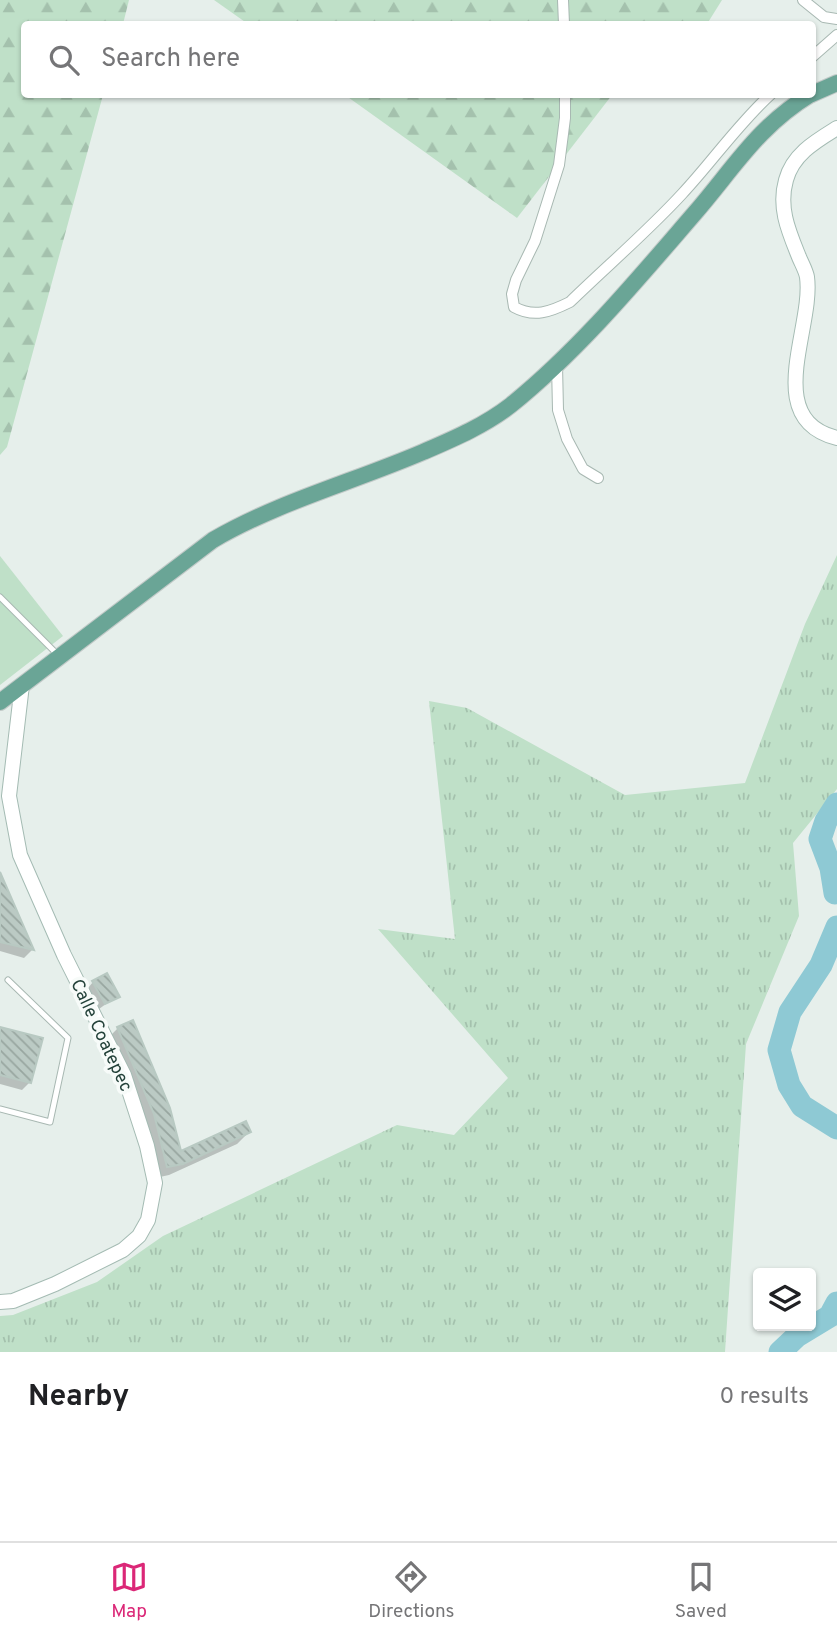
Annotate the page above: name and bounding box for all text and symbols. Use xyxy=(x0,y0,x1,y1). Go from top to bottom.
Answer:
search box xyxy=(21,21,816,98)
icon: search xyxy=(45,41,83,79)
text: Search here xyxy=(101,43,240,76)
street label: Calle Coatepec xyxy=(65,976,137,1096)
map controls xyxy=(753,1268,816,1331)
button: layers xyxy=(753,1268,816,1331)
text: Nearby xyxy=(28,1379,129,1416)
text: 0 results xyxy=(720,1383,809,1412)
tab: Map xyxy=(110,1558,148,1624)
tab: Directions xyxy=(368,1558,455,1624)
tab: Saved xyxy=(675,1558,727,1624)

